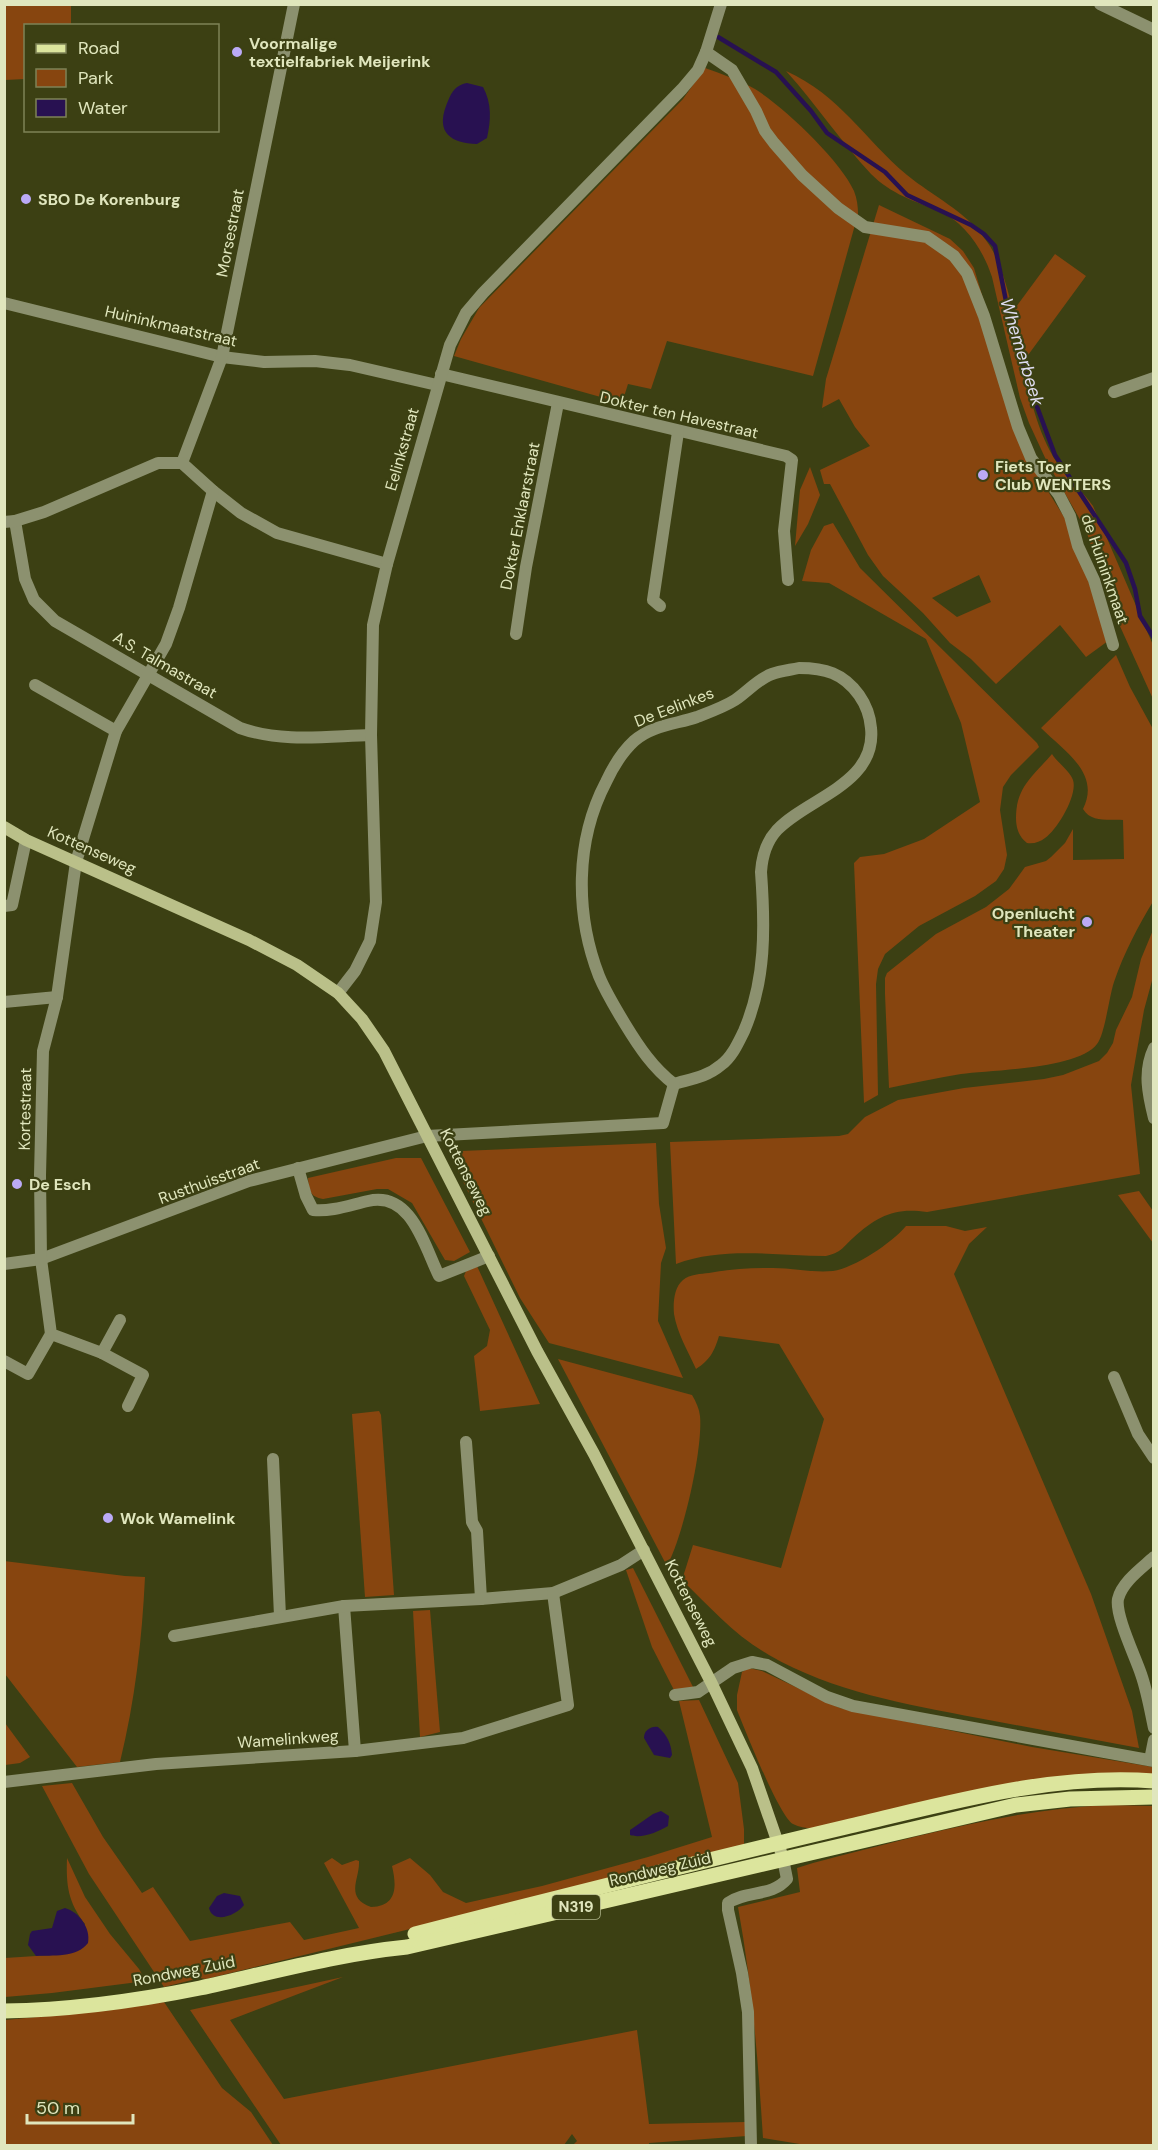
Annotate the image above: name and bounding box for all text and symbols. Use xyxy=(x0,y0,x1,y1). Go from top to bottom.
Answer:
legend xyxy=(24,24,219,132)
place label: Voormalige textielfabriek Meijerink xyxy=(249,33,431,72)
text: Road xyxy=(78,36,120,60)
marker: Voormalige textielfabriek Meijerink xyxy=(230,45,244,59)
text: Park xyxy=(78,66,114,90)
text: Water xyxy=(78,96,128,120)
street label: Morsestraat xyxy=(211,187,249,279)
place label: SBO De Korenburg xyxy=(38,189,181,210)
marker: SBO De Korenburg xyxy=(19,192,33,206)
water label: Whemerbeek xyxy=(994,295,1050,410)
street label: Huininkmaatstraat xyxy=(103,301,239,351)
street label: Dokter ten Havestraat xyxy=(598,387,760,443)
street label: Eelinkstraat xyxy=(380,405,424,493)
street label: Dokter Enklaarstraat xyxy=(495,440,545,592)
place label: Fiets Toer Club WENTERS xyxy=(995,456,1111,495)
marker: Fiets Toer Club WENTERS xyxy=(976,468,990,482)
street label: de Huininkmaat xyxy=(1076,511,1134,627)
street label: A.S. Talmastraat xyxy=(109,627,221,703)
street label: De Eelinkes xyxy=(631,682,717,732)
street label: Kottenseweg xyxy=(44,821,140,879)
place label: Openlucht Theater xyxy=(992,903,1075,942)
marker: Openlucht Theater xyxy=(1080,915,1094,929)
street label: Kortestraat xyxy=(14,1067,36,1151)
street label: Kottenseweg xyxy=(435,1125,497,1219)
street label: Rusthuisstraat xyxy=(156,1153,262,1209)
place label: De Esch xyxy=(29,1174,91,1195)
marker: De Esch xyxy=(10,1177,24,1191)
place label: Wok Wamelink xyxy=(120,1508,236,1529)
marker: Wok Wamelink xyxy=(101,1511,115,1525)
street label: Kottenseweg xyxy=(660,1556,722,1650)
street label: Wamelinkweg xyxy=(237,1725,339,1753)
street label: Rondweg Zuid xyxy=(607,1847,713,1891)
road number: N319 xyxy=(552,1895,600,1919)
street label: Rondweg Zuid xyxy=(131,1951,237,1991)
scale bar xyxy=(27,2087,134,2125)
text: 50 m xyxy=(36,2096,80,2120)

